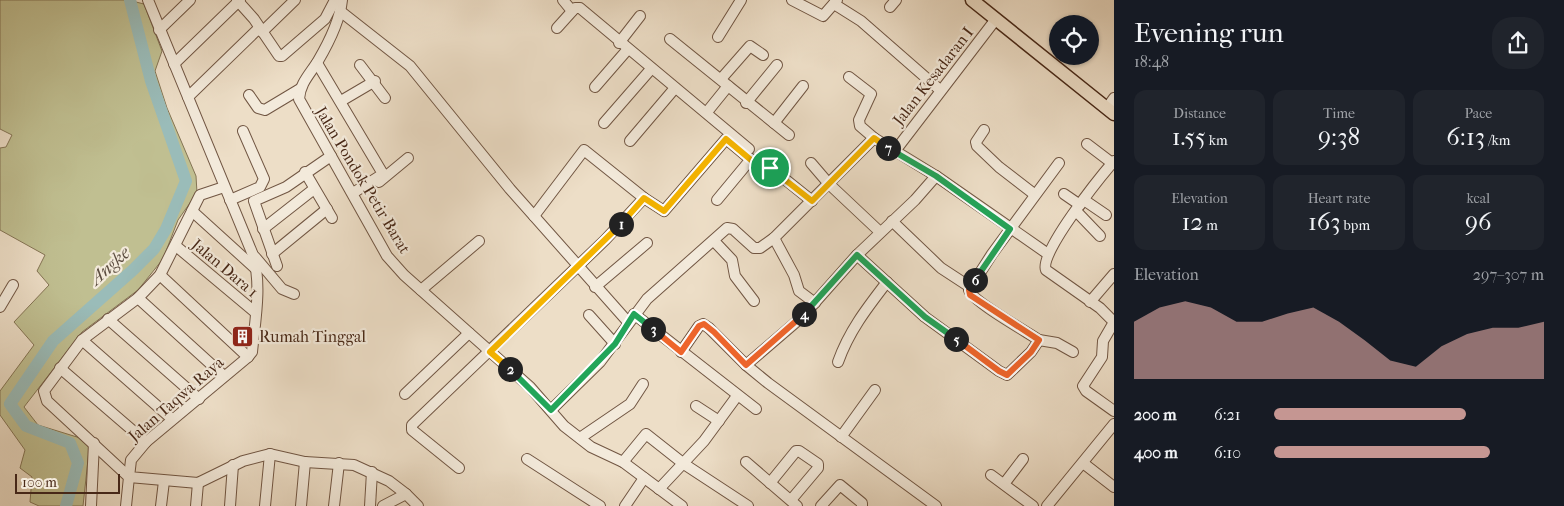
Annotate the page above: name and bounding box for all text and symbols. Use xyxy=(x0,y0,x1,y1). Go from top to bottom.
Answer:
map controls xyxy=(1049,15,1099,65)
button: locate xyxy=(1049,15,1099,65)
text: Evening run xyxy=(1134,16,1284,49)
button: share xyxy=(1492,17,1544,69)
street label: Jalan Kesadaran I xyxy=(888,23,977,131)
text: 18:48 xyxy=(1134,52,1169,71)
street label: Jalan Pondok Petir Barat xyxy=(311,101,415,257)
text: Distance xyxy=(1173,105,1226,122)
text: Time xyxy=(1323,105,1355,122)
text: Pace xyxy=(1464,105,1492,122)
text: 1.55 xyxy=(1172,122,1206,151)
text: 9:38 xyxy=(1318,122,1360,151)
text: 6:13 xyxy=(1446,122,1485,151)
text: km xyxy=(1206,132,1228,149)
text: /km xyxy=(1485,132,1510,149)
pin: 7 xyxy=(876,136,900,160)
text: 7 xyxy=(885,140,892,157)
pin xyxy=(749,147,791,189)
icon: arrive xyxy=(756,154,784,182)
text: Elevation xyxy=(1171,190,1228,207)
text: Heart rate xyxy=(1308,190,1370,207)
text: kcal xyxy=(1467,190,1490,207)
text: 12 xyxy=(1181,207,1203,236)
text: 163 xyxy=(1308,207,1341,236)
text: 96 xyxy=(1465,207,1492,236)
pin: 1 xyxy=(608,212,634,236)
text: 1 xyxy=(619,216,624,233)
text: m xyxy=(1203,217,1218,234)
text: bpm xyxy=(1341,217,1370,234)
street label: Jalan Dara 1 xyxy=(186,234,262,301)
water label: Angke xyxy=(84,242,135,291)
text: Elevation xyxy=(1134,265,1199,284)
text: 297–307 m xyxy=(1473,265,1544,284)
pin: 6 xyxy=(962,268,988,292)
text: 6 xyxy=(972,272,979,289)
pin: 4 xyxy=(792,302,816,326)
text: 4 xyxy=(800,306,809,323)
pin: 3 xyxy=(640,316,666,342)
text: 3 xyxy=(651,321,656,338)
building icon: Rumah Tinggal xyxy=(231,324,255,348)
pin: 5 xyxy=(944,326,968,352)
place label: Rumah Tinggal xyxy=(259,327,367,346)
text: 5 xyxy=(953,331,960,348)
street label: Jalan Taqwa Raya xyxy=(123,352,228,447)
pin: 2 xyxy=(498,356,522,382)
text: 2 xyxy=(507,361,514,378)
text: 200 m xyxy=(1134,405,1177,424)
text: 6:21 xyxy=(1214,405,1240,424)
text: 400 m xyxy=(1134,443,1178,462)
text: 6:10 xyxy=(1214,443,1241,462)
scale bar xyxy=(15,471,120,494)
text: 100 m xyxy=(22,474,57,491)

